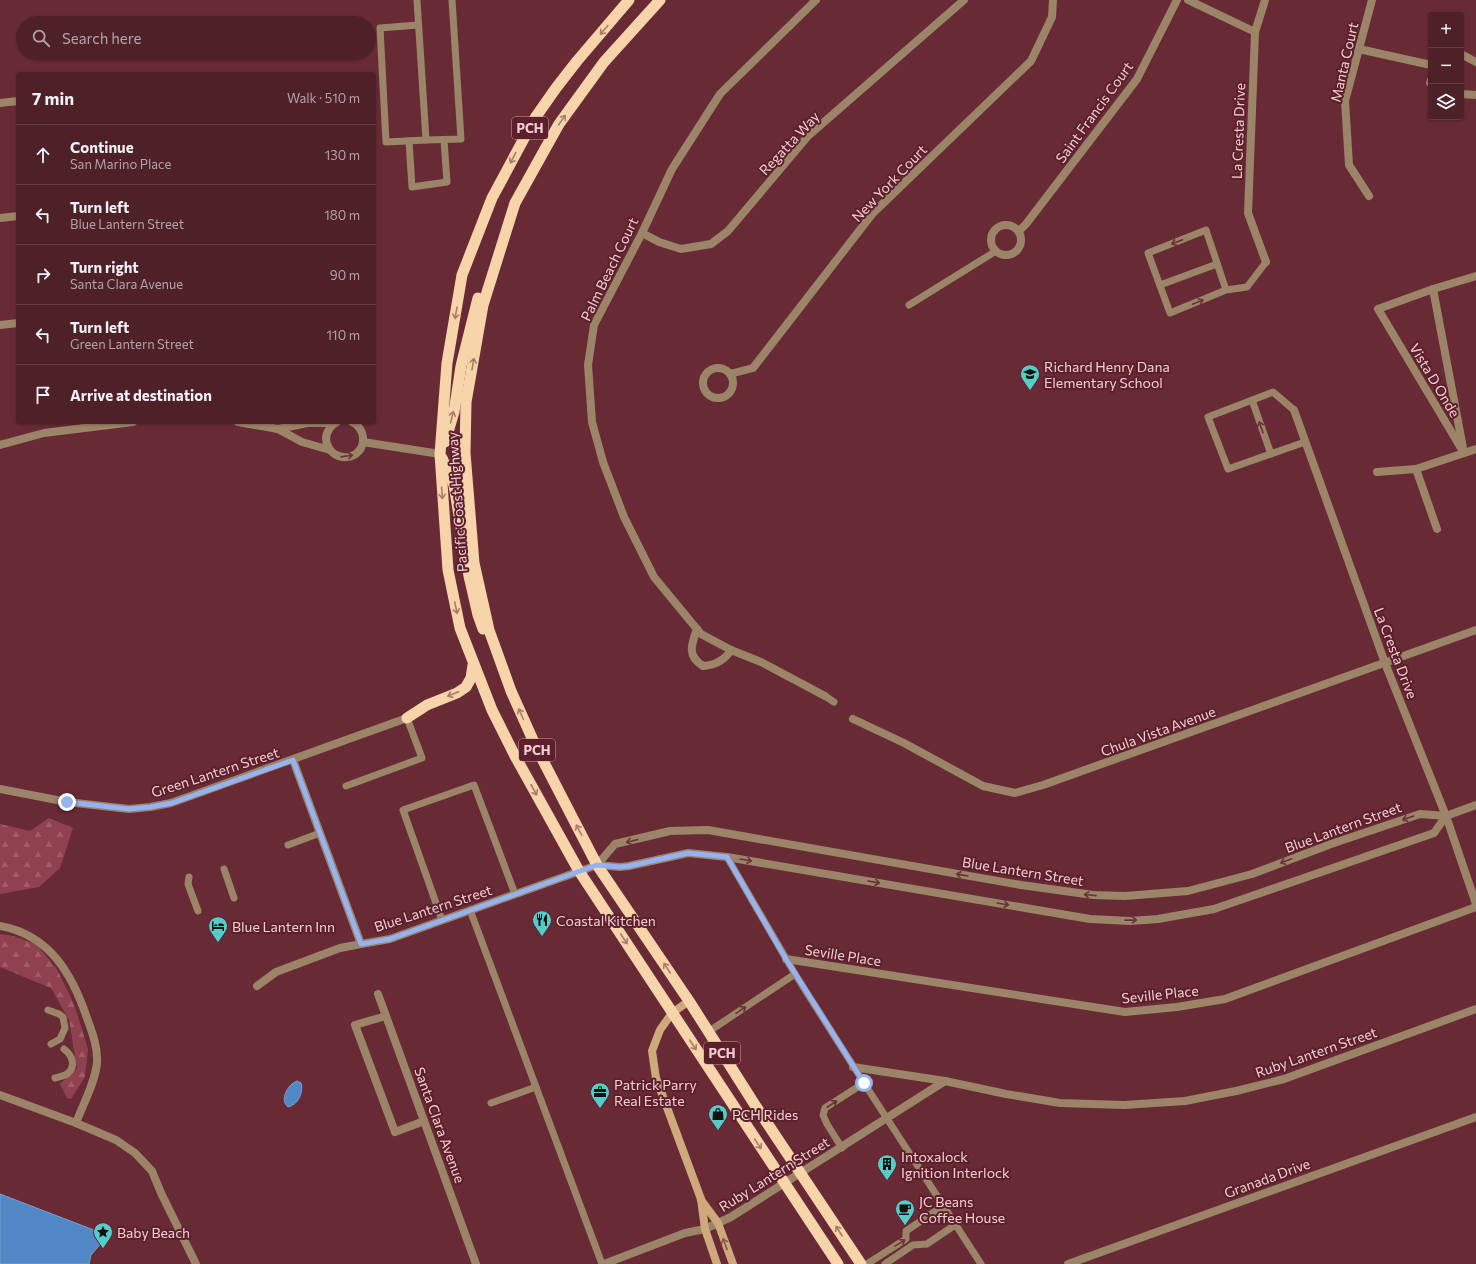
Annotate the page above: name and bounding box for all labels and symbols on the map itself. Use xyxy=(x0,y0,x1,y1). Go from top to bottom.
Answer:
street label: Manta Court xyxy=(1327,20,1362,104)
one-way arrow xyxy=(599,24,608,35)
street label: Saint Francis Court xyxy=(1052,58,1137,166)
street label: La Cresta Drive xyxy=(1228,83,1248,179)
street label: Regatta Way xyxy=(755,108,823,178)
one-way arrow xyxy=(558,115,566,126)
road number: PCH xyxy=(512,117,548,139)
street label: New York Court xyxy=(848,141,930,225)
one-way arrow xyxy=(509,152,517,164)
street label: Palm Beach Court xyxy=(577,214,642,324)
one-way arrow xyxy=(1172,238,1184,246)
one-way arrow xyxy=(1191,297,1203,305)
one-way arrow xyxy=(452,306,460,319)
street label: Vista D Onde xyxy=(1406,340,1464,420)
one-way arrow xyxy=(469,358,477,371)
place label: Richard Henry Dana Elementary School xyxy=(1044,358,1170,391)
school or university icon: Richard Henry Dana Elementary School xyxy=(1019,363,1041,391)
one-way arrow xyxy=(449,411,457,424)
one-way arrow xyxy=(1257,422,1265,434)
street label: Pacific Coast Highway xyxy=(444,431,470,573)
one-way arrow xyxy=(340,452,353,460)
one-way arrow xyxy=(439,486,446,499)
one-way arrow xyxy=(452,601,460,614)
street label: La Cresta Drive xyxy=(1371,605,1421,701)
one-way arrow xyxy=(448,691,460,698)
street label: Chula Vista Avenue xyxy=(1098,702,1218,760)
one-way arrow xyxy=(517,709,524,721)
road number: PCH xyxy=(519,739,555,761)
street label: Green Lantern Street xyxy=(149,743,281,801)
one-way arrow xyxy=(531,784,538,796)
route end xyxy=(58,793,76,811)
street label: Blue Lantern Street xyxy=(1282,798,1404,856)
one-way arrow xyxy=(1402,814,1414,822)
one-way arrow xyxy=(575,825,583,837)
one-way arrow xyxy=(626,837,639,845)
street label: Blue Lantern Street xyxy=(961,853,1085,889)
one-way arrow xyxy=(739,856,752,864)
one-way arrow xyxy=(1280,858,1292,866)
one-way arrow xyxy=(956,870,969,878)
one-way arrow xyxy=(868,878,881,886)
street label: Blue Lantern Street xyxy=(372,881,494,935)
one-way arrow xyxy=(1084,891,1097,899)
one-way arrow xyxy=(996,900,1009,908)
restaurant icon: Coastal Kitchen xyxy=(531,909,553,937)
place label: Coastal Kitchen xyxy=(556,912,656,929)
hotel icon: Blue Lantern Inn xyxy=(207,915,229,943)
one-way arrow xyxy=(1124,916,1137,924)
place label: Blue Lantern Inn xyxy=(232,918,335,935)
one-way arrow xyxy=(620,933,628,944)
street label: Seville Place xyxy=(803,941,883,969)
one-way arrow xyxy=(663,963,671,974)
street label: Seville Place xyxy=(1121,982,1199,1006)
one-way arrow xyxy=(735,1006,746,1014)
street label: Ruby Lantern Street xyxy=(1253,1023,1379,1081)
one-way arrow xyxy=(690,1039,698,1051)
road number: PCH xyxy=(704,1042,740,1064)
street label: Santa Clara Avenue xyxy=(411,1065,469,1185)
route start xyxy=(855,1074,873,1092)
place label: Patrick Parry Real Estate xyxy=(614,1076,697,1109)
office icon: Patrick Parry Real Estate xyxy=(589,1081,611,1109)
one-way arrow xyxy=(827,1099,838,1108)
shop icon: PCH Rides xyxy=(707,1103,729,1131)
place label: PCH Rides xyxy=(732,1106,798,1123)
street label: Ruby Lantern Street xyxy=(715,1133,833,1215)
one-way arrow xyxy=(755,1138,763,1150)
place label: Intoxalock Ignition Interlock xyxy=(901,1148,1010,1181)
building icon: Intoxalock Ignition Interlock xyxy=(876,1153,898,1181)
street label: Granada Drive xyxy=(1222,1155,1312,1201)
place label: JC Beans Coffee House xyxy=(919,1193,1005,1226)
cafe icon: JC Beans Coffee House xyxy=(894,1198,916,1226)
place icon: Baby Beach xyxy=(92,1221,114,1249)
place label: Baby Beach xyxy=(117,1224,190,1241)
one-way arrow xyxy=(835,1225,843,1237)
one-way arrow xyxy=(721,1238,729,1250)
one-way arrow xyxy=(894,1239,905,1247)

